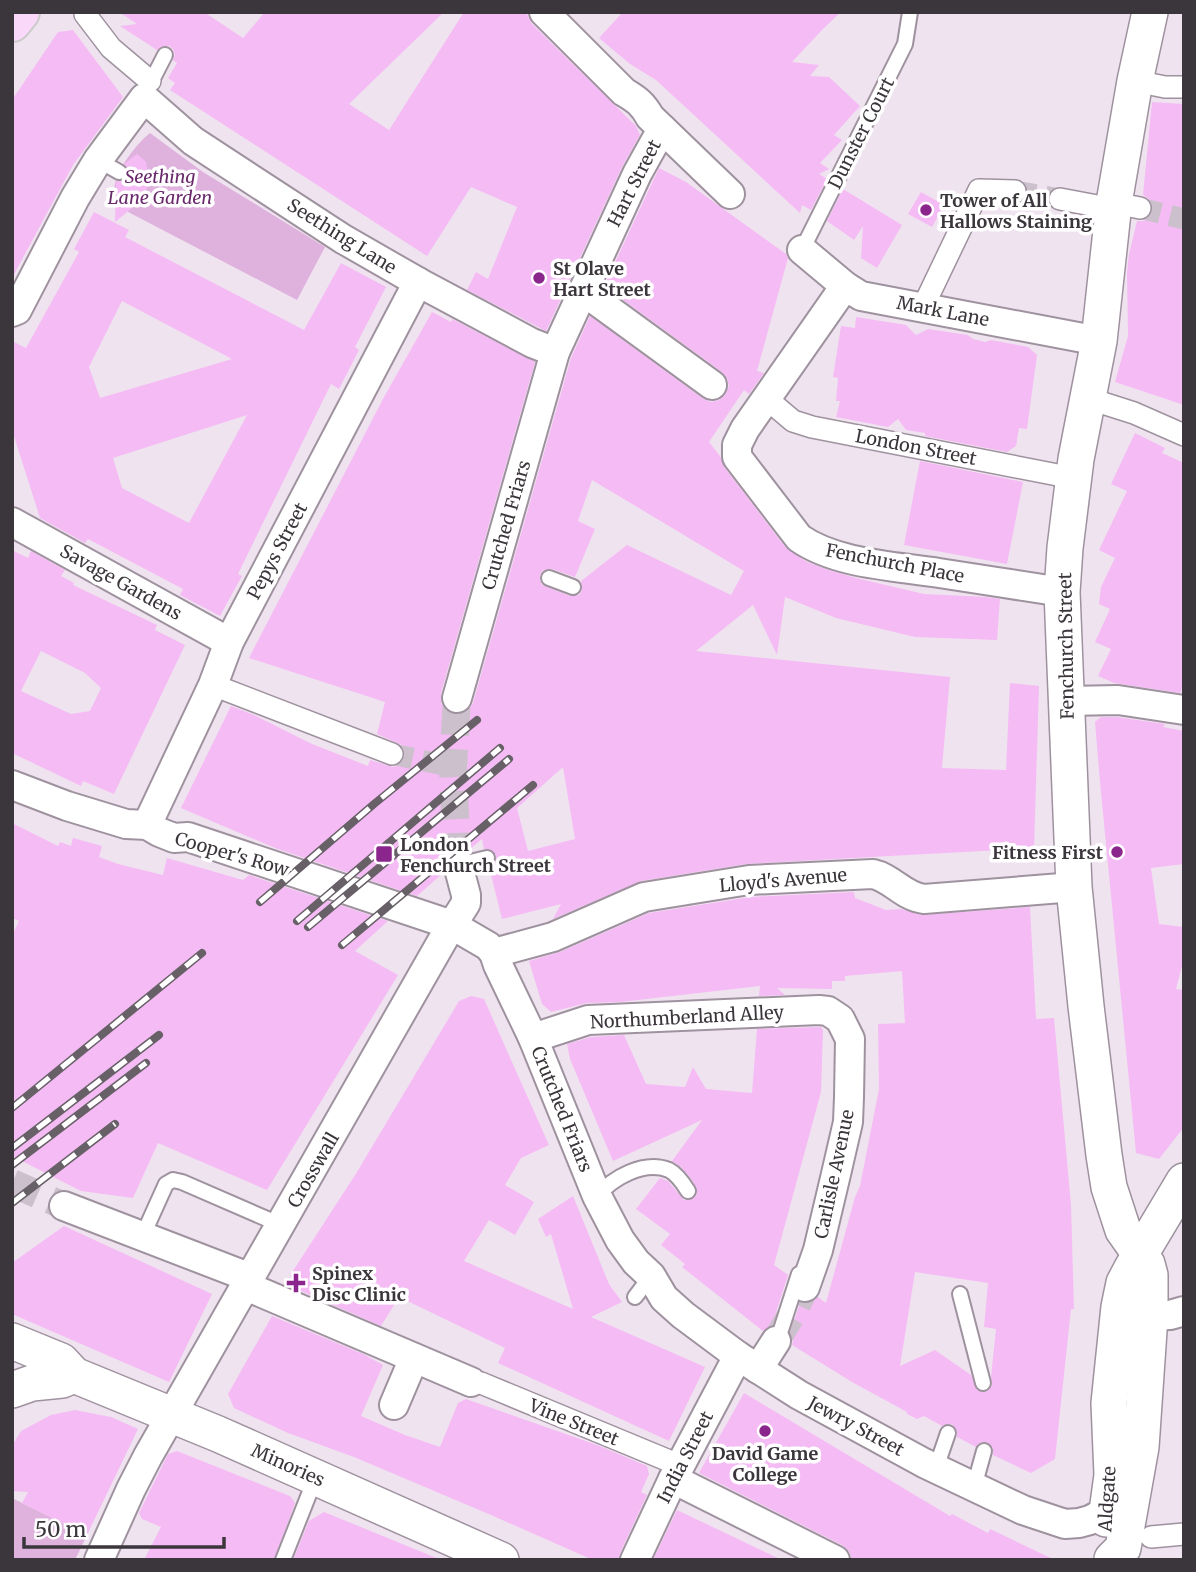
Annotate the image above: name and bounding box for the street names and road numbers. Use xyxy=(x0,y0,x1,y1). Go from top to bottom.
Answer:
street label: Dunster Court xyxy=(823,73,899,193)
street label: Hart Street xyxy=(602,136,666,230)
street label: Seething Lane xyxy=(283,193,401,279)
street label: Mark Lane xyxy=(895,291,991,331)
street label: London Street xyxy=(853,424,979,470)
street label: Crutched Friars xyxy=(477,457,536,592)
street label: Pepys Street xyxy=(242,499,312,603)
street label: Fenchurch Place xyxy=(824,538,966,588)
street label: Savage Gardens xyxy=(56,539,186,625)
street label: Fenchurch Street xyxy=(1053,572,1079,720)
street label: Cooper's Row xyxy=(172,827,292,881)
street label: Lloyd's Avenue xyxy=(718,863,848,897)
street label: Northumberland Alley xyxy=(589,1000,785,1034)
street label: Crutched Friars xyxy=(526,1043,598,1175)
street label: Carlisle Avenue xyxy=(809,1107,859,1241)
street label: Crosswall xyxy=(282,1128,344,1212)
street label: Jewry Street xyxy=(803,1391,908,1461)
street label: Vine Street xyxy=(525,1393,622,1450)
street label: India Street xyxy=(652,1407,718,1507)
street label: Minories xyxy=(248,1439,329,1491)
street label: Aldgate xyxy=(1093,1465,1121,1534)

